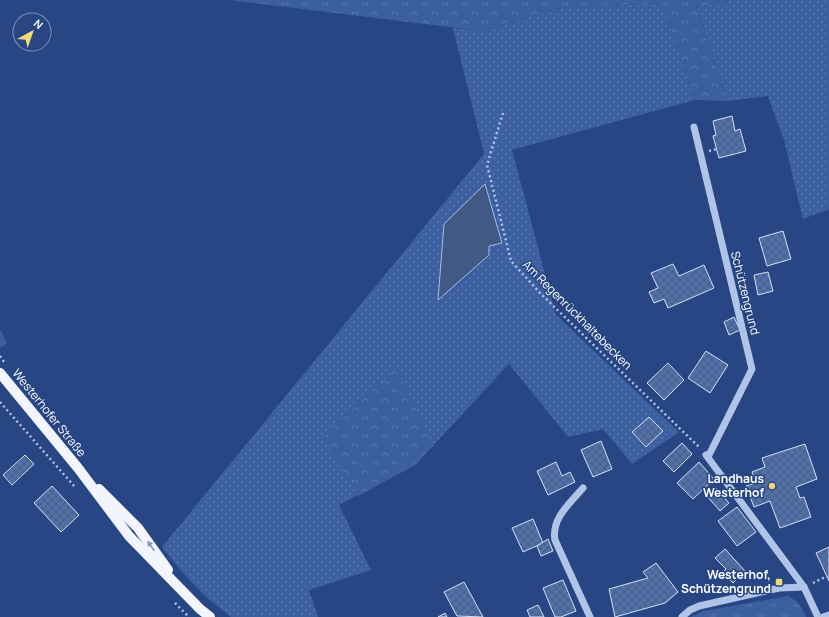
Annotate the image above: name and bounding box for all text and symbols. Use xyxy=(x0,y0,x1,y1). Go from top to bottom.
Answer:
north arrow xyxy=(12,12,52,52)
text: N xyxy=(31,16,47,32)
street label: Schützengrund xyxy=(727,249,764,337)
street label: Am Regenrückhaltebecken xyxy=(519,256,636,373)
street label: Westerhofer Straße xyxy=(9,365,90,460)
place label: Landhaus Westerhof xyxy=(703,470,765,501)
marker: Landhaus Westerhof xyxy=(767,481,777,491)
one-way arrow xyxy=(147,541,155,551)
place label: Westerhof, Schützengrund xyxy=(681,566,771,597)
marker: Westerhof, Schützengrund xyxy=(774,577,784,587)

